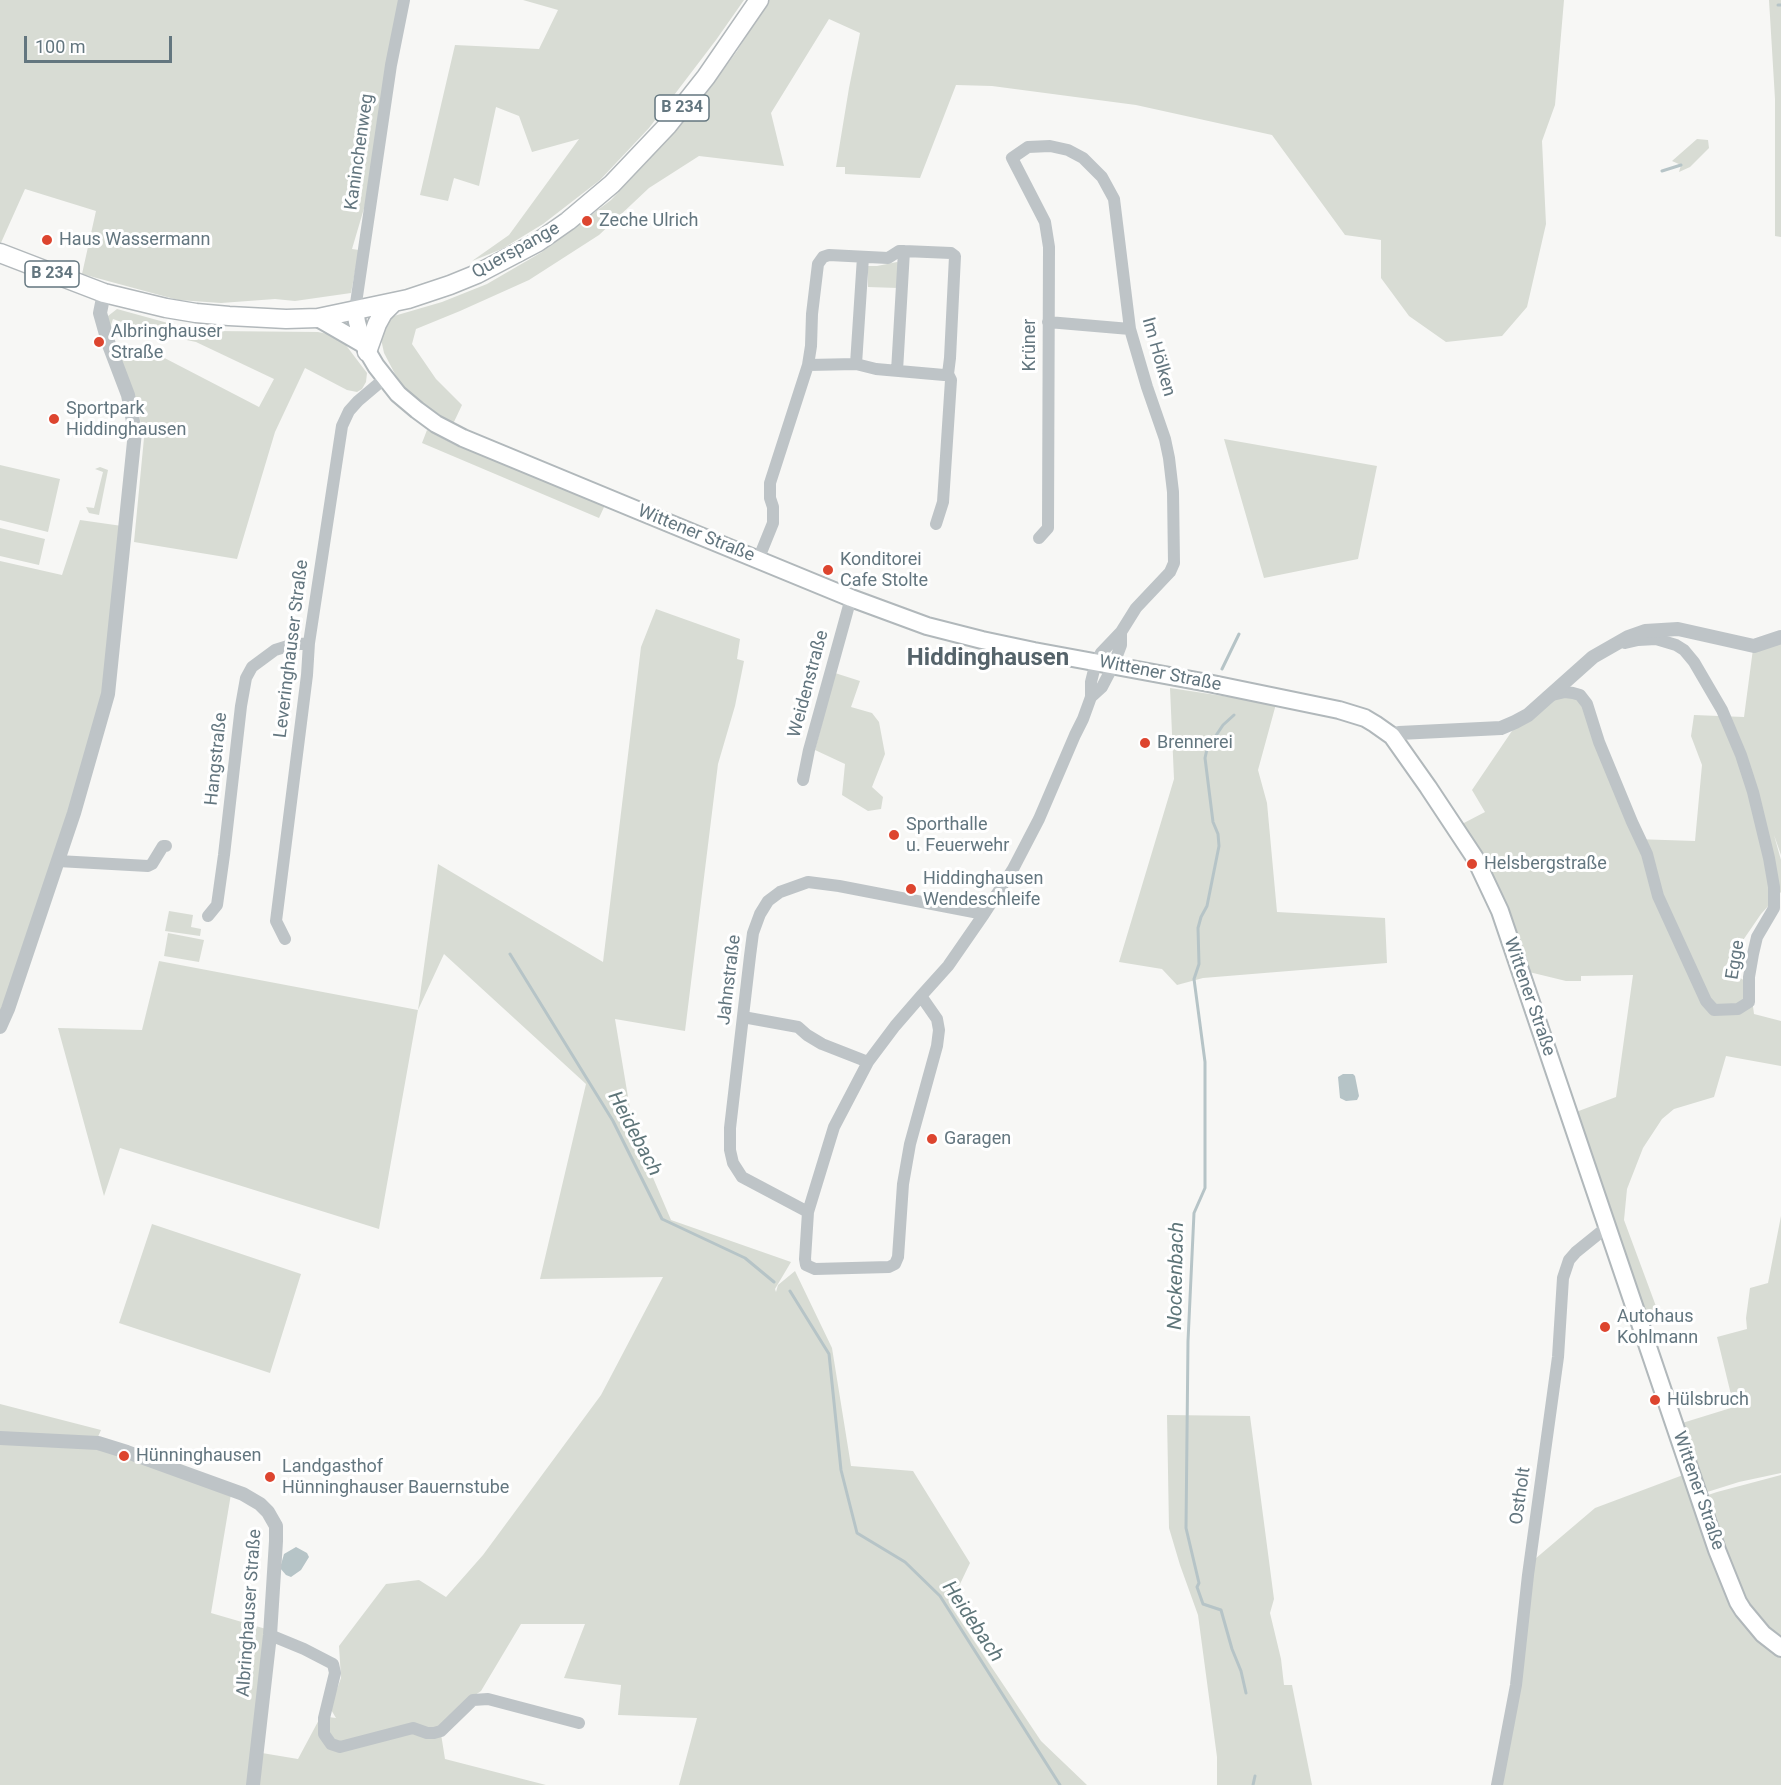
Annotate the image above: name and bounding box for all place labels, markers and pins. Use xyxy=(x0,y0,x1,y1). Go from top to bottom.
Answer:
place label: Zeche Ulrich xyxy=(599,210,698,232)
marker: Zeche Ulrich xyxy=(580,214,594,228)
place label: Haus Wassermann xyxy=(59,229,210,251)
marker: Haus Wassermann xyxy=(40,233,54,247)
place label: Albringhauser Straße xyxy=(111,321,222,364)
marker: Albringhauser Straße xyxy=(92,335,106,349)
place label: Sportpark Hiddinghausen xyxy=(66,398,186,440)
marker: Sportpark Hiddinghausen xyxy=(47,412,61,426)
place label: Konditorei Cafe Stolte xyxy=(840,549,928,592)
marker: Konditorei Cafe Stolte xyxy=(821,563,835,577)
place label: Brennerei xyxy=(1157,732,1233,754)
marker: Brennerei xyxy=(1138,736,1152,750)
place label: Sporthalle u. Feuerwehr xyxy=(906,814,1009,856)
marker: Sporthalle u. Feuerwehr xyxy=(887,828,901,842)
place label: Helsbergstraße xyxy=(1484,853,1607,875)
marker: Helsbergstraße xyxy=(1465,857,1479,871)
place label: Hiddinghausen Wendeschleife xyxy=(923,868,1043,910)
marker: Hiddinghausen Wendeschleife xyxy=(904,882,918,896)
place label: Garagen xyxy=(944,1128,1011,1150)
marker: Garagen xyxy=(925,1132,939,1146)
place label: Autohaus Kohlmann xyxy=(1617,1306,1698,1348)
marker: Autohaus Kohlmann xyxy=(1598,1320,1612,1334)
place label: Hülsbruch xyxy=(1667,1389,1749,1411)
marker: Hülsbruch xyxy=(1648,1393,1662,1407)
place label: Hünninghausen xyxy=(136,1445,261,1467)
marker: Hünninghausen xyxy=(117,1449,131,1463)
place label: Landgasthof Hünninghauser Bauernstube xyxy=(282,1456,509,1498)
marker: Landgasthof Hünninghauser Bauernstube xyxy=(263,1470,277,1484)

